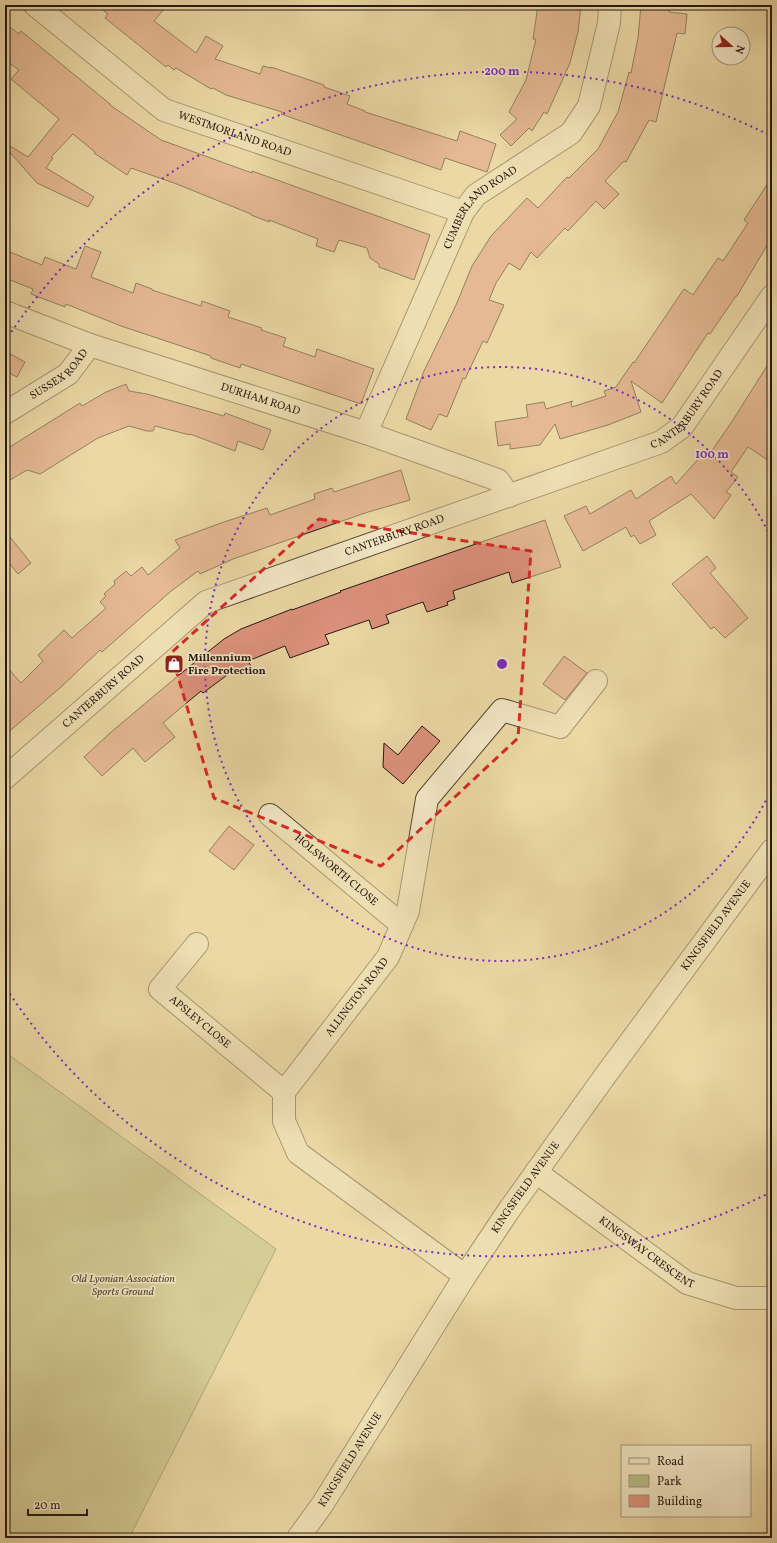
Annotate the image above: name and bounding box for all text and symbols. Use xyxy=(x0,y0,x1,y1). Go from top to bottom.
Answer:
north arrow xyxy=(711,26,751,66)
text: N xyxy=(731,43,747,55)
text: 200 m xyxy=(484,64,520,80)
street label: WESTMORLAND ROAD xyxy=(176,108,293,160)
street label: CUMBERLAND ROAD xyxy=(440,163,520,252)
street label: SUSSEX ROAD xyxy=(27,346,92,403)
street label: CANTERBURY ROAD xyxy=(648,367,727,453)
street label: DURHAM ROAD xyxy=(219,380,302,419)
text: 100 m xyxy=(695,447,729,463)
street label: CANTERBURY ROAD xyxy=(343,511,446,560)
place label: Millennium Fire Protection xyxy=(188,651,266,679)
street label: CANTERBURY ROAD xyxy=(59,652,148,732)
shop icon: Millennium Fire Protection xyxy=(163,653,185,675)
centre of rings xyxy=(495,657,509,671)
street label: HOLSWORTH CLOSE xyxy=(291,831,381,910)
street label: KINGSFIELD AVENUE xyxy=(678,877,755,974)
street label: ALLINGTON ROAD xyxy=(322,955,392,1040)
street label: APSLEY CLOSE xyxy=(166,992,234,1052)
street label: KINGSFIELD AVENUE xyxy=(488,1138,563,1236)
street label: KINGSWAY CRESCENT xyxy=(596,1213,696,1292)
park label: Old Lyonian Association Sports Ground xyxy=(71,1272,175,1300)
street label: KINGSFIELD AVENUE xyxy=(315,1409,386,1510)
legend xyxy=(621,1445,751,1517)
text: Road xyxy=(657,1454,684,1470)
text: Park xyxy=(657,1474,682,1490)
scale bar xyxy=(28,1491,87,1517)
text: Building xyxy=(657,1494,702,1510)
text: 20 m xyxy=(34,1498,61,1514)

